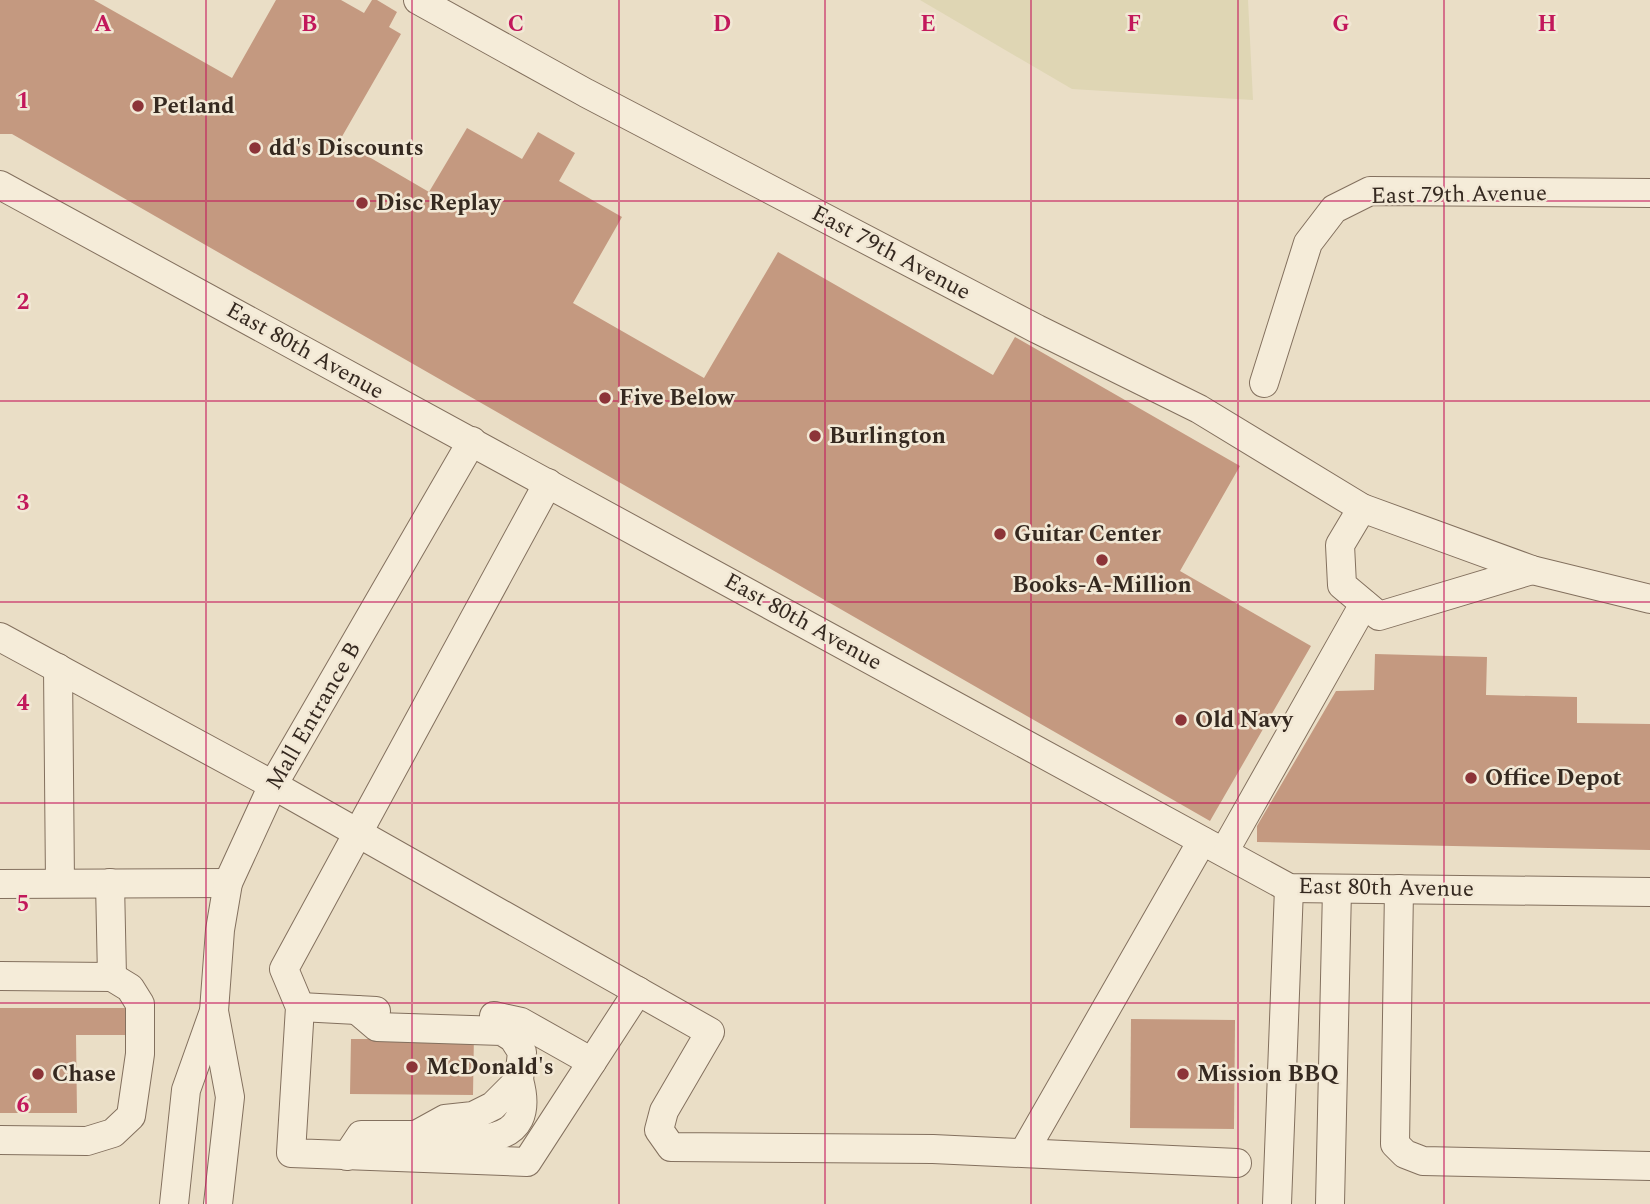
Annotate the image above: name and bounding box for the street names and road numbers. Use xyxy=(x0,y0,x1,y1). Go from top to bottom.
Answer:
street label: East 79th Avenue xyxy=(1371,176,1547,214)
street label: East 79th Avenue xyxy=(805,196,977,310)
street label: East 80th Avenue xyxy=(220,293,390,409)
street label: East 80th Avenue xyxy=(718,564,888,680)
street label: Mall Entrance B xyxy=(257,635,371,797)
street label: East 80th Avenue xyxy=(1298,869,1474,907)

